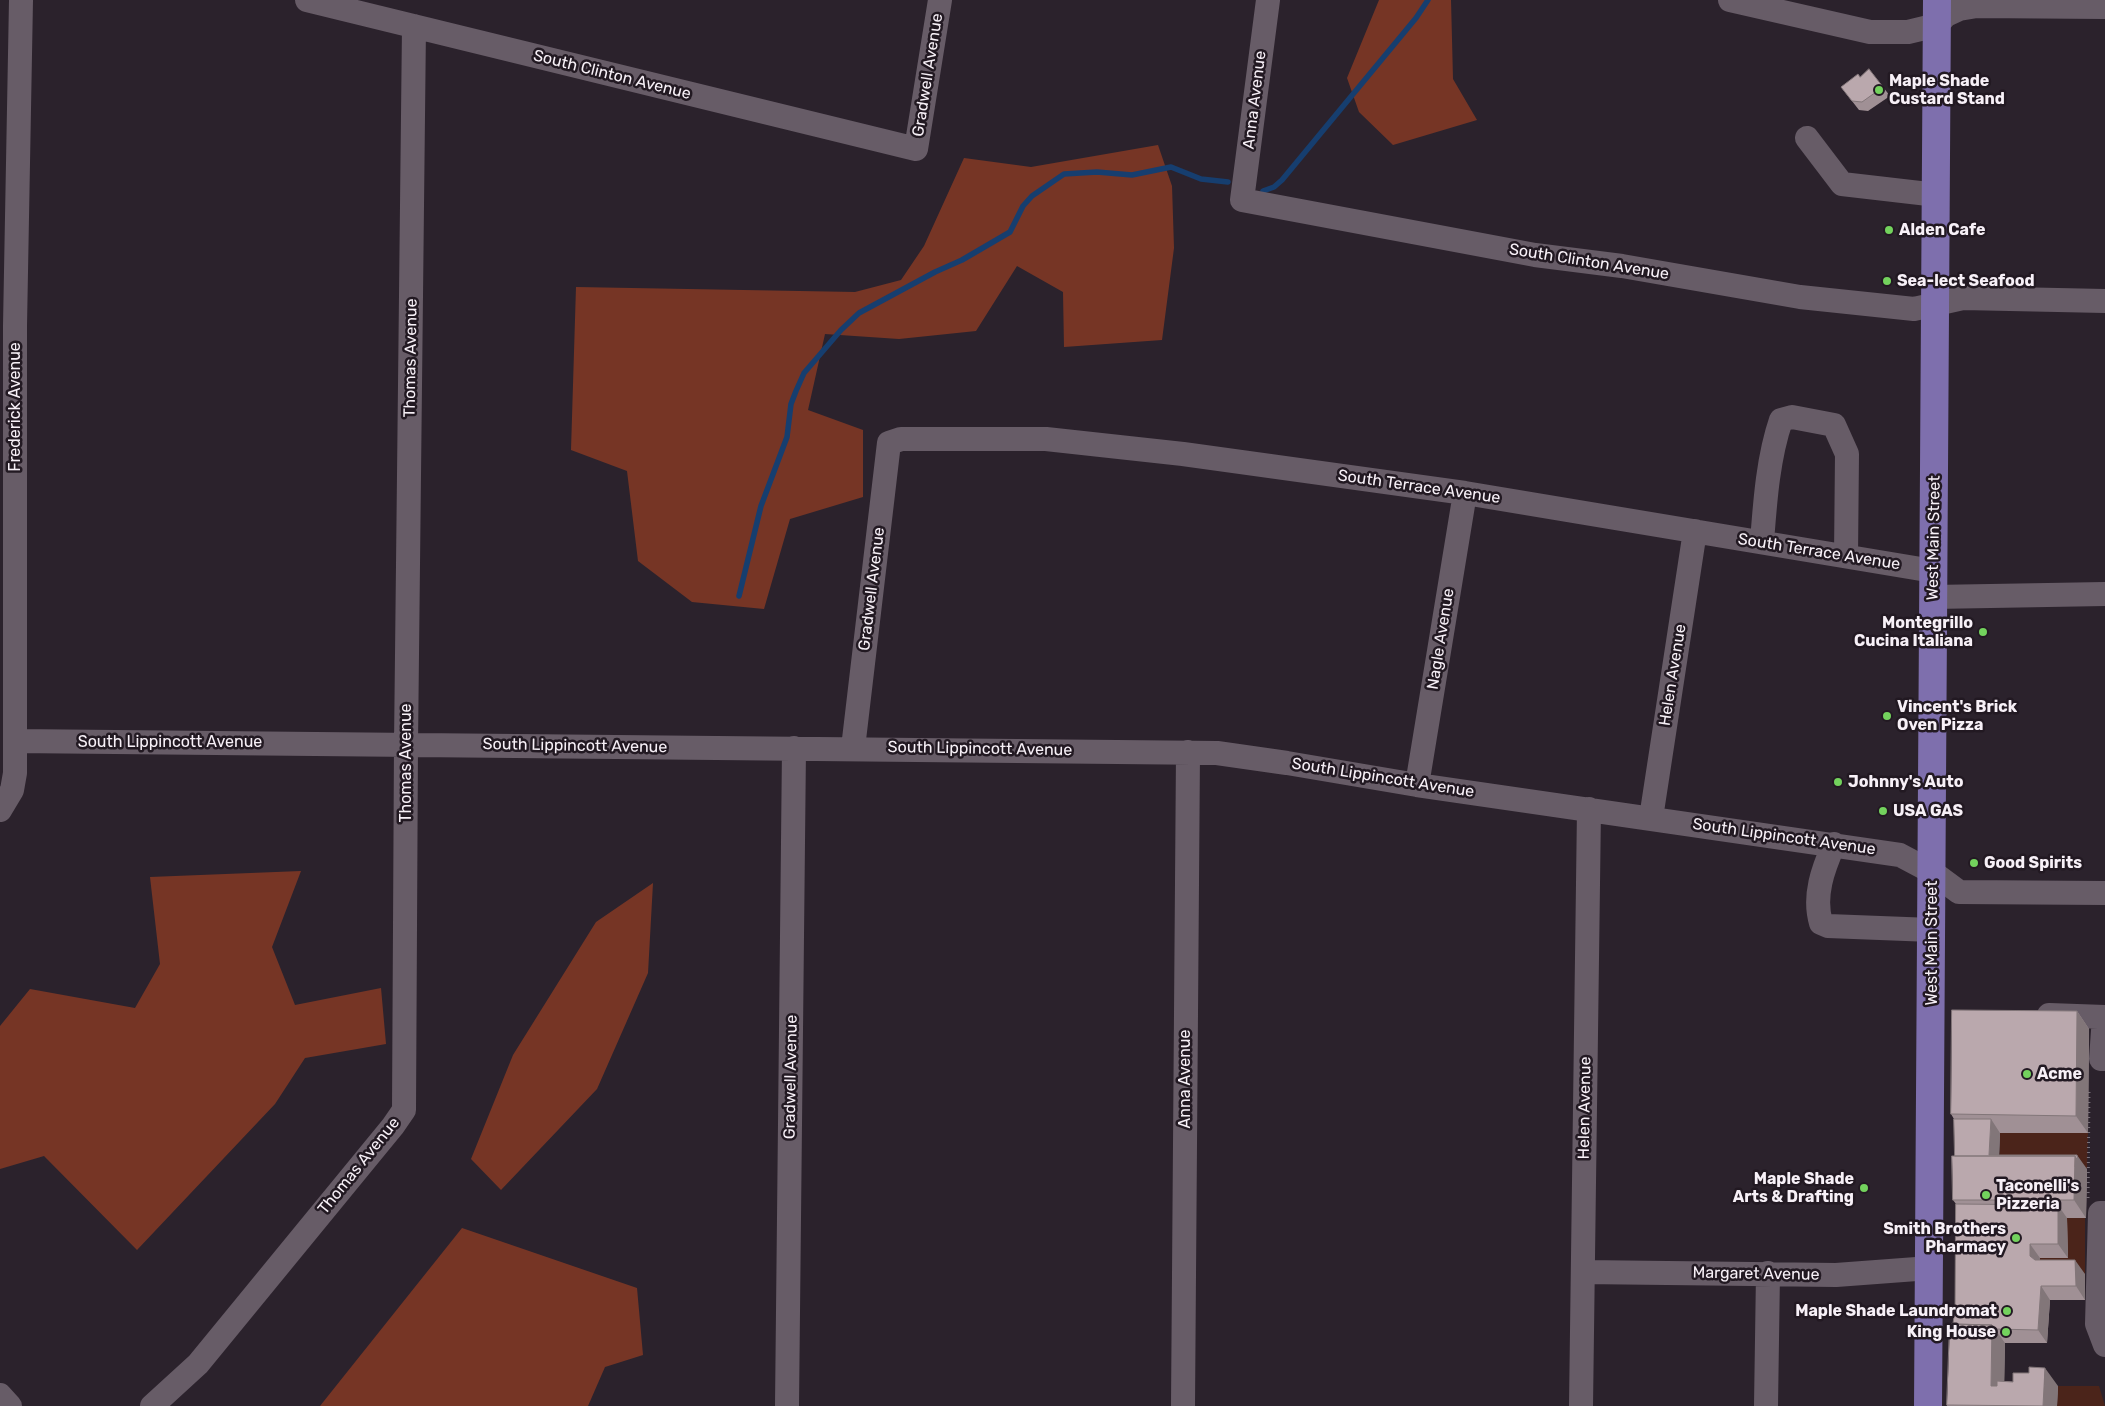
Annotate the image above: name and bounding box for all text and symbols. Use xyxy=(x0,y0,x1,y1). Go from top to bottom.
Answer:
street label: Gradwell Avenue xyxy=(909,12,947,138)
street label: South Clinton Avenue xyxy=(531,46,693,104)
street label: Anna Avenue xyxy=(1239,50,1271,150)
place label: Maple Shade Custard Stand xyxy=(1889,71,2005,109)
marker: Maple Shade Custard Stand xyxy=(1873,84,1885,96)
place label: Alden Cafe xyxy=(1899,220,1985,240)
marker: Alden Cafe xyxy=(1883,224,1895,236)
street label: South Clinton Avenue xyxy=(1508,240,1670,284)
place label: Sea-lect Seafood xyxy=(1897,271,2035,291)
marker: Sea-lect Seafood xyxy=(1881,275,1893,287)
street label: Thomas Avenue xyxy=(400,298,422,418)
street label: Frederick Avenue xyxy=(5,342,25,472)
street label: South Terrace Avenue xyxy=(1336,466,1502,508)
street label: West Main Street xyxy=(1923,475,1945,601)
street label: Gradwell Avenue xyxy=(855,526,889,652)
street label: South Terrace Avenue xyxy=(1737,530,1901,574)
street label: Nagle Avenue xyxy=(1424,587,1458,691)
place label: Montegrillo Cucina Italiana xyxy=(1854,613,1973,651)
street label: Helen Avenue xyxy=(1655,623,1691,727)
marker: Montegrillo Cucina Italiana xyxy=(1977,626,1989,638)
place label: Vincent's Brick Oven Pizza xyxy=(1897,697,2017,735)
street label: Thomas Avenue xyxy=(396,703,416,823)
marker: Vincent's Brick Oven Pizza xyxy=(1881,710,1893,722)
street label: South Lippincott Avenue xyxy=(78,732,262,752)
street label: South Lippincott Avenue xyxy=(483,735,667,757)
street label: South Lippincott Avenue xyxy=(888,738,1072,760)
street label: South Lippincott Avenue xyxy=(1290,754,1476,802)
place label: Johnny's Auto xyxy=(1848,772,1963,792)
marker: Johnny's Auto xyxy=(1832,776,1844,788)
place label: USA GAS xyxy=(1893,801,1963,821)
marker: USA GAS xyxy=(1877,805,1889,817)
street label: South Lippincott Avenue xyxy=(1691,815,1877,859)
place label: Good Spirits xyxy=(1984,853,2082,873)
marker: Good Spirits xyxy=(1968,857,1980,869)
street label: West Main Street xyxy=(1922,880,1942,1006)
street label: Gradwell Avenue xyxy=(780,1015,802,1139)
street label: Anna Avenue xyxy=(1175,1030,1195,1128)
street label: Helen Avenue xyxy=(1575,1056,1595,1160)
place label: Acme xyxy=(2037,1064,2082,1084)
marker: Acme xyxy=(2021,1068,2033,1080)
street label: Thomas Avenue xyxy=(314,1114,404,1218)
place label: Maple Shade Arts & Drafting xyxy=(1733,1169,1854,1207)
place label: Taconelli's Pizzeria xyxy=(1996,1176,2079,1214)
marker: Maple Shade Arts & Drafting xyxy=(1858,1182,1870,1194)
marker: Taconelli's Pizzeria xyxy=(1980,1189,1992,1201)
place label: Smith Brothers Pharmacy xyxy=(1883,1219,2006,1257)
marker: Smith Brothers Pharmacy xyxy=(2010,1232,2022,1244)
street label: Margaret Avenue xyxy=(1692,1263,1820,1285)
place label: Maple Shade Laundromat xyxy=(1795,1301,1997,1321)
marker: Maple Shade Laundromat xyxy=(2001,1305,2013,1317)
place label: King House xyxy=(1907,1322,1996,1342)
marker: King House xyxy=(2000,1326,2012,1338)

